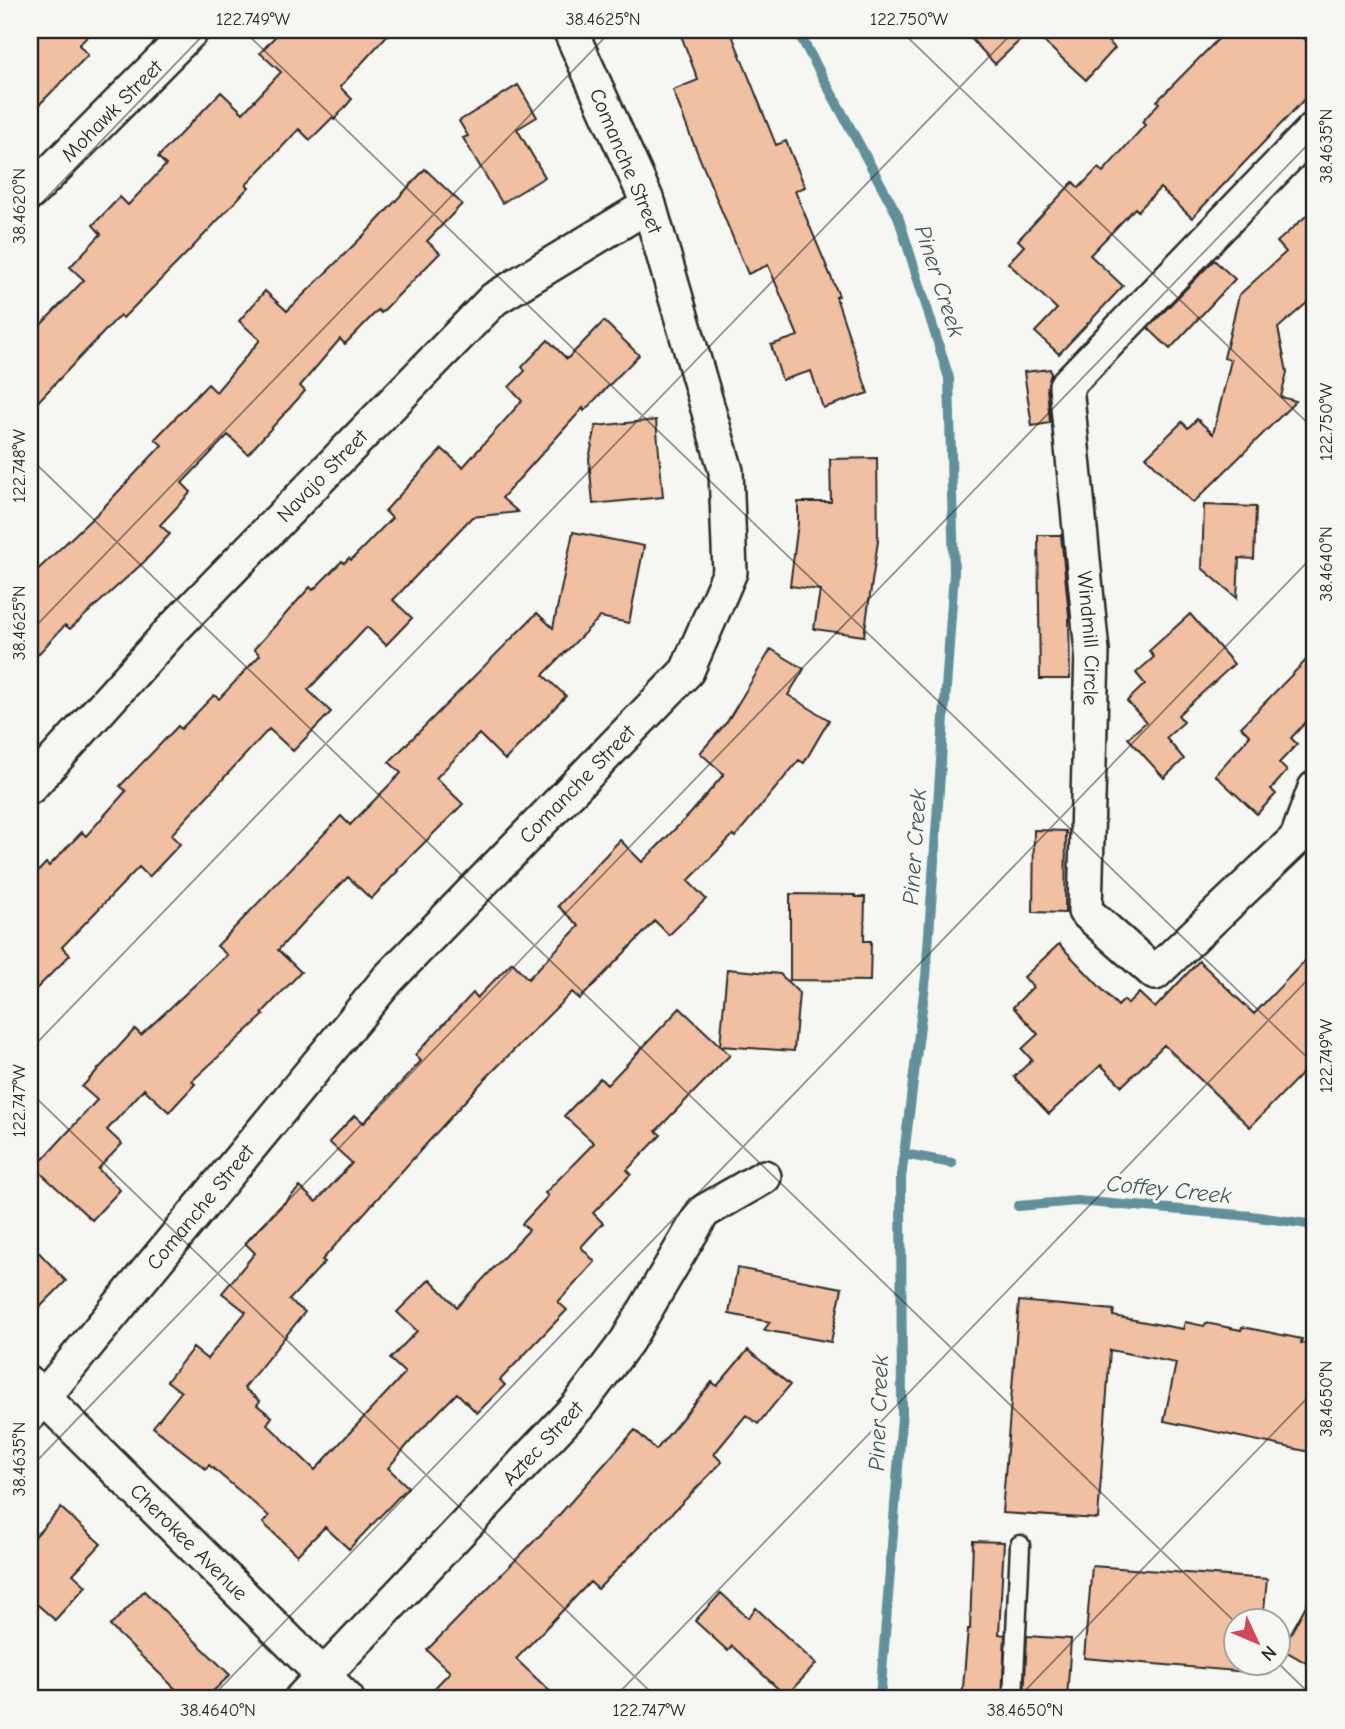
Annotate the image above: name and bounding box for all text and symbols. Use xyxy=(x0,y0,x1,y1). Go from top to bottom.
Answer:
text: 122.749°W xyxy=(216,9,290,30)
text: 38.4625°N xyxy=(565,9,641,30)
text: 122.750°W xyxy=(870,9,948,30)
street label: Mohawk Street xyxy=(56,54,168,166)
street label: Comanche Street xyxy=(585,85,668,238)
text: 38.4635°N xyxy=(1316,109,1337,183)
text: 38.4620°N xyxy=(9,168,30,244)
water label: Piner Creek xyxy=(909,222,971,341)
text: 122.750°W xyxy=(1316,383,1337,461)
street label: Navajo Street xyxy=(272,424,373,527)
text: 122.748°W xyxy=(9,429,30,503)
text: 38.4640°N xyxy=(1316,526,1337,602)
street label: Windmill Circle xyxy=(1072,570,1104,706)
text: 38.4625°N xyxy=(9,585,30,661)
street label: Comanche Street xyxy=(514,719,641,848)
water label: Piner Creek xyxy=(897,787,932,906)
text: 122.749°W xyxy=(1316,1019,1337,1093)
text: 122.747°W xyxy=(9,1064,30,1138)
street label: Comanche Street xyxy=(142,1139,260,1275)
water label: Coffey Creek xyxy=(1105,1170,1233,1210)
water label: Piner Creek xyxy=(863,1354,894,1471)
text: 38.4650°N xyxy=(1316,1361,1337,1437)
street label: Aztec Street xyxy=(497,1395,589,1490)
text: 38.4635°N xyxy=(9,1422,30,1496)
street label: Cherokee Avenue xyxy=(125,1479,253,1605)
north arrow xyxy=(1222,1606,1292,1676)
text: N xyxy=(1256,1641,1281,1665)
text: 38.4640°N xyxy=(180,1700,256,1721)
text: 122.747°W xyxy=(612,1700,686,1721)
text: 38.4650°N xyxy=(987,1700,1063,1721)

